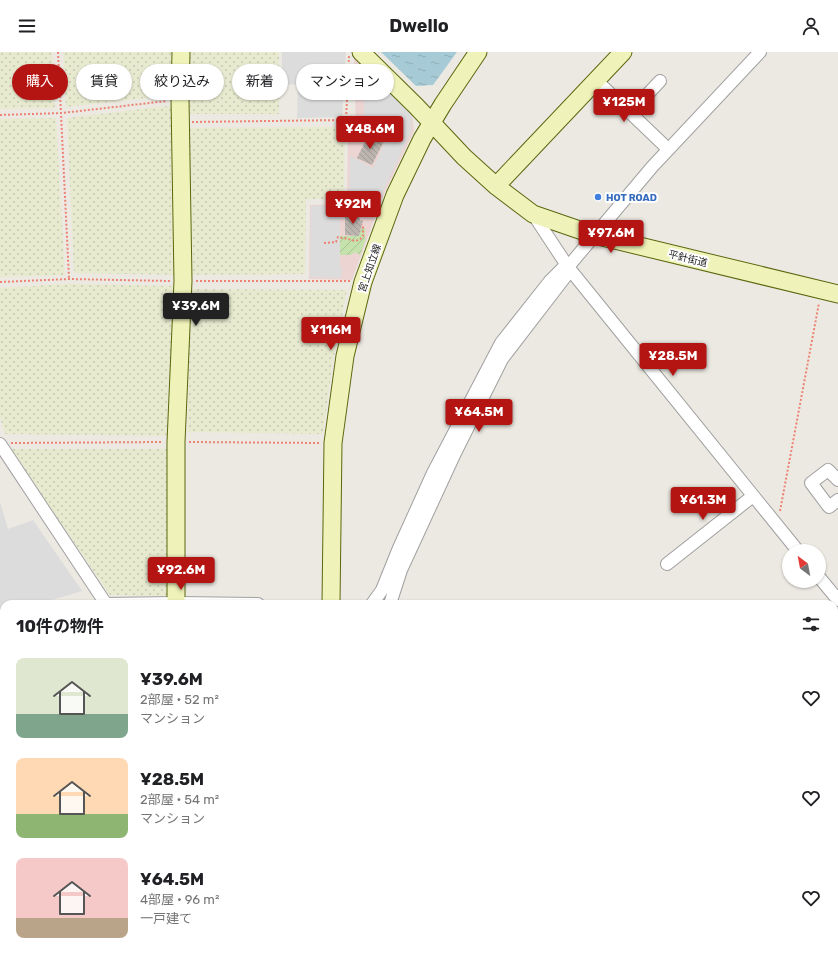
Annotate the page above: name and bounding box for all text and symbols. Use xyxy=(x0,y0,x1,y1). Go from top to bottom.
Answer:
icon: menu xyxy=(16,15,38,37)
text: Dwello xyxy=(389,15,449,37)
icon: person xyxy=(800,15,822,37)
chip: 購入 xyxy=(12,64,68,100)
chip: 賃貸 xyxy=(76,64,132,100)
chip: 絞り込み xyxy=(140,64,224,100)
chip: 新着 xyxy=(232,64,288,100)
chip: マンション xyxy=(296,64,394,100)
pin: ¥125M xyxy=(596,89,652,123)
text: ¥125M xyxy=(602,94,646,109)
pin: ¥48.6M xyxy=(337,116,403,150)
text: ¥48.6M xyxy=(345,121,395,136)
pin: ¥92M xyxy=(329,191,377,225)
marker: HOT ROAD xyxy=(593,192,603,202)
place label: HOT ROAD xyxy=(606,192,657,204)
text: ¥92M xyxy=(335,196,371,211)
pin: ¥97.6M xyxy=(578,220,644,254)
text: ¥97.6M xyxy=(588,225,634,240)
street label: 宮上知立線 xyxy=(356,243,384,294)
street label: 平針街道 xyxy=(667,248,709,270)
pin: ¥39.6M xyxy=(163,293,229,327)
text: ¥39.6M xyxy=(172,298,220,313)
pin: ¥116M xyxy=(303,317,359,351)
text: ¥116M xyxy=(310,322,352,337)
pin: ¥28.5M xyxy=(640,343,706,377)
text: ¥28.5M xyxy=(648,348,698,363)
pin: ¥64.5M xyxy=(446,399,512,433)
text: ¥64.5M xyxy=(454,404,504,419)
pin: ¥61.3M xyxy=(670,487,736,521)
text: ¥61.3M xyxy=(680,492,726,507)
north arrow xyxy=(782,544,826,588)
map controls xyxy=(782,544,826,588)
pin: ¥92.6M xyxy=(148,557,214,591)
text: ¥92.6M xyxy=(157,562,205,577)
icon: filters xyxy=(800,613,822,635)
text: 10件の物件 xyxy=(16,616,104,636)
text: ¥39.6M xyxy=(140,669,203,689)
icon: home xyxy=(48,674,96,722)
icon: heart xyxy=(800,687,822,709)
text: 2部屋 · 52 m² xyxy=(140,692,219,707)
text: マンション xyxy=(140,711,205,726)
text: ¥28.5M xyxy=(140,769,204,789)
icon: home xyxy=(48,774,96,822)
icon: heart xyxy=(800,787,822,809)
text: 2部屋 · 54 m² xyxy=(140,792,219,807)
text: マンション xyxy=(140,811,205,826)
text: ¥64.5M xyxy=(140,869,204,889)
icon: home xyxy=(48,874,96,922)
icon: heart xyxy=(800,887,822,909)
text: 4部屋 · 96 m² xyxy=(140,892,219,907)
text: 一戸建て xyxy=(140,911,192,926)

